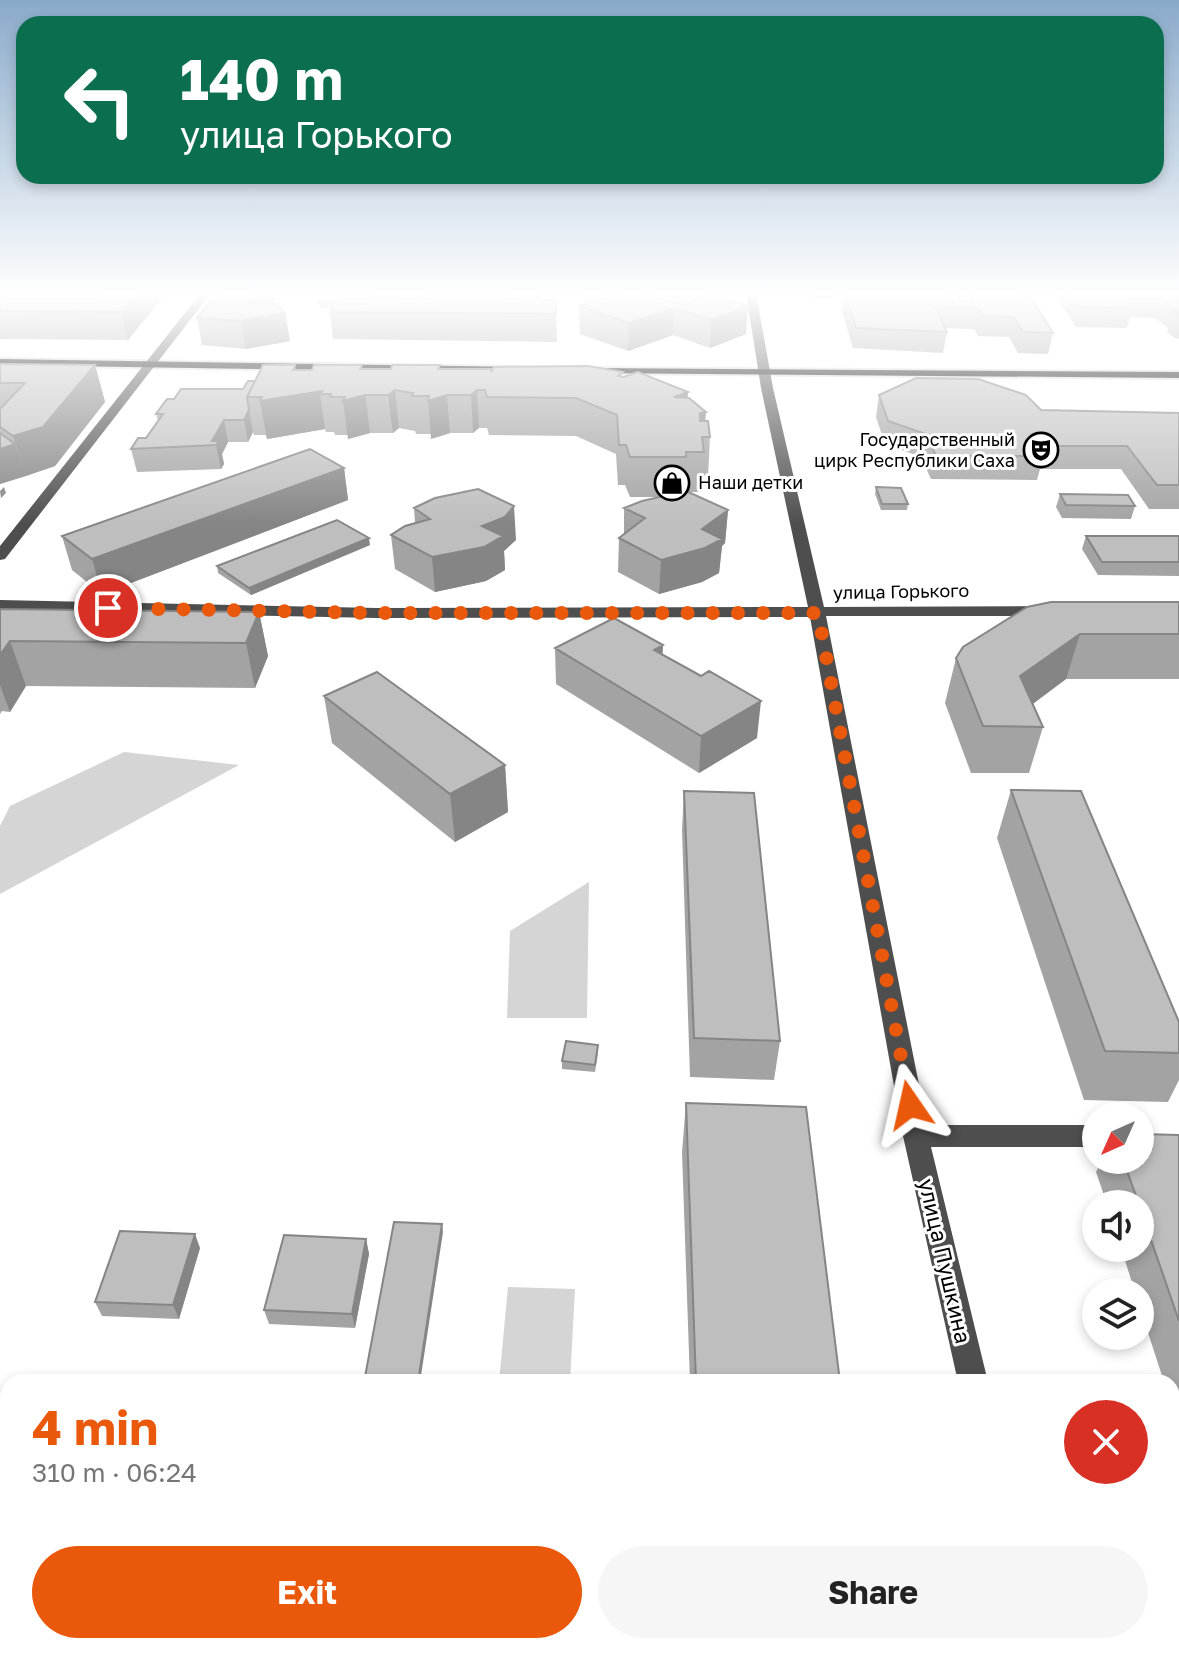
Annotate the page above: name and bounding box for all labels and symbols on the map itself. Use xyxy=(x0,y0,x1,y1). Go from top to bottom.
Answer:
place label: Государственный цирк Республики Саха xyxy=(814,428,1015,471)
theatre icon: Государственный цирк Республики Саха xyxy=(1022,431,1060,469)
shop icon: Наши детки xyxy=(653,464,691,502)
place label: Наши детки xyxy=(698,471,803,493)
pin xyxy=(74,574,142,642)
street label: улица Горького xyxy=(833,579,969,603)
position arrow xyxy=(868,1063,952,1147)
north arrow xyxy=(1082,1102,1154,1174)
street label: улица Пушкина xyxy=(913,1176,978,1346)

